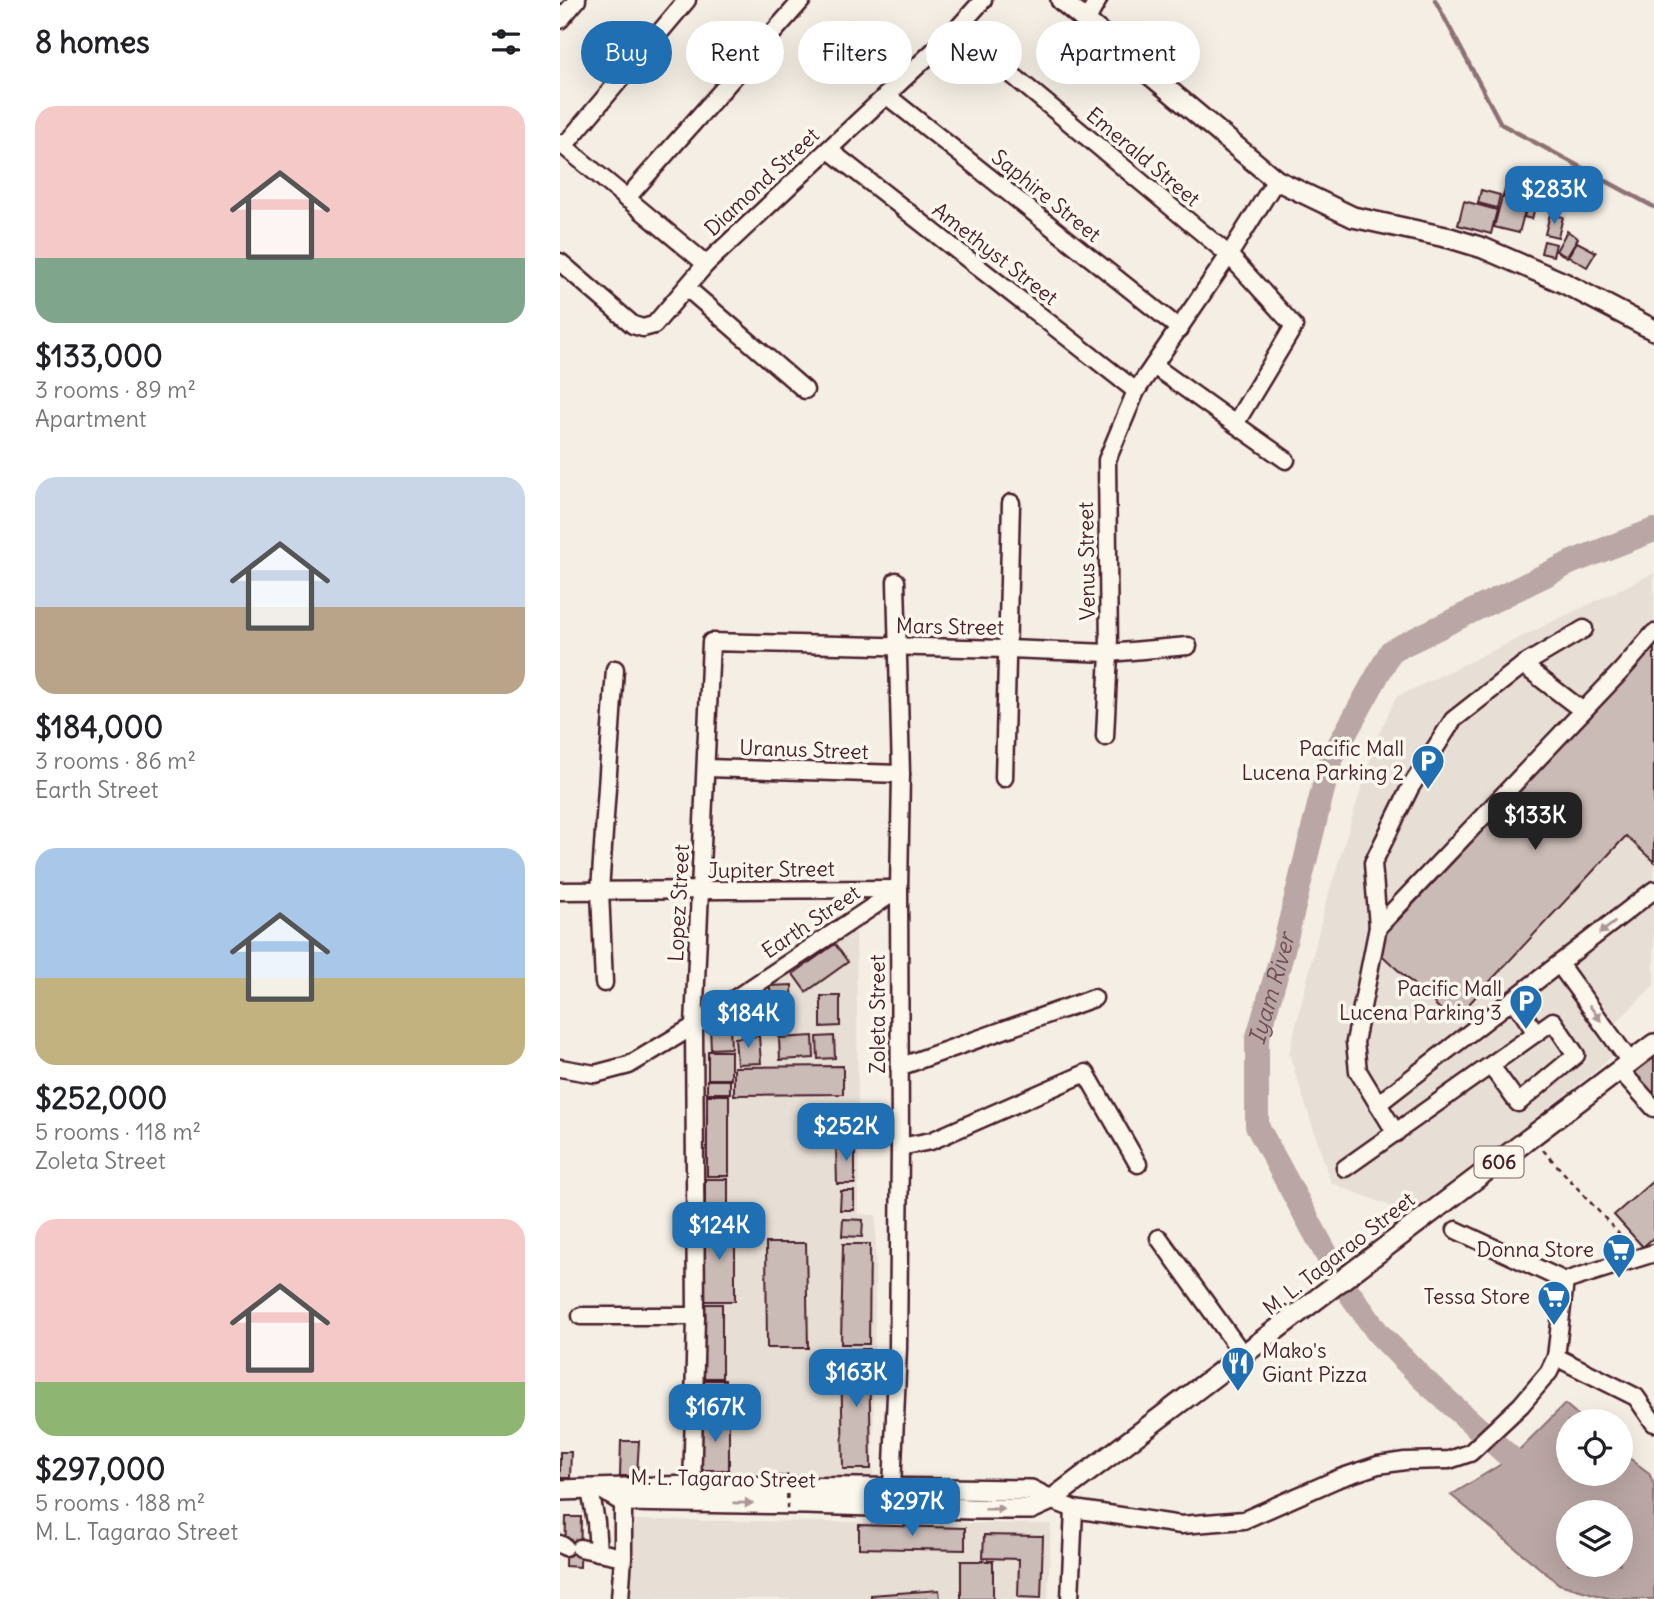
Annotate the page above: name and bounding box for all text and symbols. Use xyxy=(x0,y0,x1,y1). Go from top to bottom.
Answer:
chip: Buy xyxy=(581,21,672,84)
chip: Rent xyxy=(686,21,784,84)
chip: Filters xyxy=(798,21,912,84)
chip: New xyxy=(926,21,1022,84)
chip: Apartment xyxy=(1036,21,1200,84)
text: 8 homes xyxy=(35,23,150,61)
icon: filters xyxy=(487,23,525,61)
street label: Emerald Street xyxy=(1081,101,1206,212)
street label: Diamond Street xyxy=(699,122,825,242)
street label: Saphire Street xyxy=(986,143,1106,248)
icon: home xyxy=(217,152,343,278)
pin: $283K xyxy=(1505,166,1603,226)
text: $283K xyxy=(1521,174,1587,203)
street label: Amethyst Street xyxy=(927,196,1063,311)
text: $133,000 xyxy=(35,337,163,375)
text: 3 rooms · 89 m² xyxy=(35,375,196,404)
text: Apartment xyxy=(35,404,147,433)
street label: Venus Street xyxy=(1072,502,1101,621)
icon: home xyxy=(217,523,343,649)
street label: Mars Street xyxy=(896,612,1004,641)
text: $184,000 xyxy=(35,708,163,746)
street label: Uranus Street xyxy=(739,734,869,765)
place label: Pacific Mall Lucena Parking 2 xyxy=(1241,735,1404,786)
parking icon: Pacific Mall Lucena Parking 2 xyxy=(1409,742,1447,791)
text: 3 rooms · 86 m² xyxy=(35,746,196,775)
text: Earth Street xyxy=(35,775,159,804)
pin: $133K xyxy=(1486,792,1584,852)
text: $133K xyxy=(1504,800,1566,829)
street label: Lopez Street xyxy=(662,844,695,962)
street label: Jupiter Street xyxy=(707,855,835,884)
street label: Earth Street xyxy=(756,879,865,964)
icon: home xyxy=(217,894,343,1020)
one-way arrow xyxy=(1598,921,1617,935)
water label: Iyam River xyxy=(1242,928,1301,1047)
street label: Zoleta Street xyxy=(864,954,891,1074)
place label: Pacific Mall Lucena Parking 3 xyxy=(1339,975,1502,1026)
parking icon: Pacific Mall Lucena Parking 3 xyxy=(1507,982,1545,1031)
pin: $184K xyxy=(699,990,797,1050)
text: $184K xyxy=(717,998,779,1027)
one-way arrow xyxy=(1588,1004,1602,1022)
text: $252,000 xyxy=(35,1079,167,1117)
pin: $252K xyxy=(797,1104,895,1163)
text: $252K xyxy=(813,1111,879,1140)
text: 5 rooms · 118 m² xyxy=(35,1117,201,1146)
text: Zoleta Street xyxy=(35,1146,166,1175)
road number: 606 xyxy=(1474,1146,1524,1178)
street label: M. L. Tagarao Street xyxy=(1257,1186,1420,1321)
pin: $124K xyxy=(670,1202,768,1262)
text: $124K xyxy=(688,1210,750,1239)
supermarket icon: Donna Store xyxy=(1600,1231,1638,1280)
place label: Donna Store xyxy=(1477,1236,1594,1263)
icon: home xyxy=(217,1265,343,1391)
supermarket icon: Tessa Store xyxy=(1535,1278,1573,1327)
place label: Tessa Store xyxy=(1424,1283,1530,1310)
place label: Mako's Giant Pizza xyxy=(1262,1337,1367,1388)
restaurant icon: Mako's Giant Pizza xyxy=(1219,1344,1257,1393)
pin: $163K xyxy=(807,1350,905,1409)
text: $163K xyxy=(825,1357,887,1386)
pin: $167K xyxy=(666,1384,764,1444)
text: $167K xyxy=(685,1392,745,1421)
map controls xyxy=(1556,1409,1633,1577)
button: locate xyxy=(1556,1409,1633,1486)
text: $297,000 xyxy=(35,1450,166,1488)
street label: M. L. Tagarao Street xyxy=(630,1463,816,1494)
pin: $297K xyxy=(863,1478,961,1538)
text: $297K xyxy=(880,1486,944,1515)
text: 5 rooms · 188 m² xyxy=(35,1488,205,1517)
one-way arrow xyxy=(732,1497,754,1509)
button: layers xyxy=(1556,1500,1633,1577)
one-way arrow xyxy=(984,1503,1006,1515)
text: M. L. Tagarao Street xyxy=(35,1517,238,1546)

